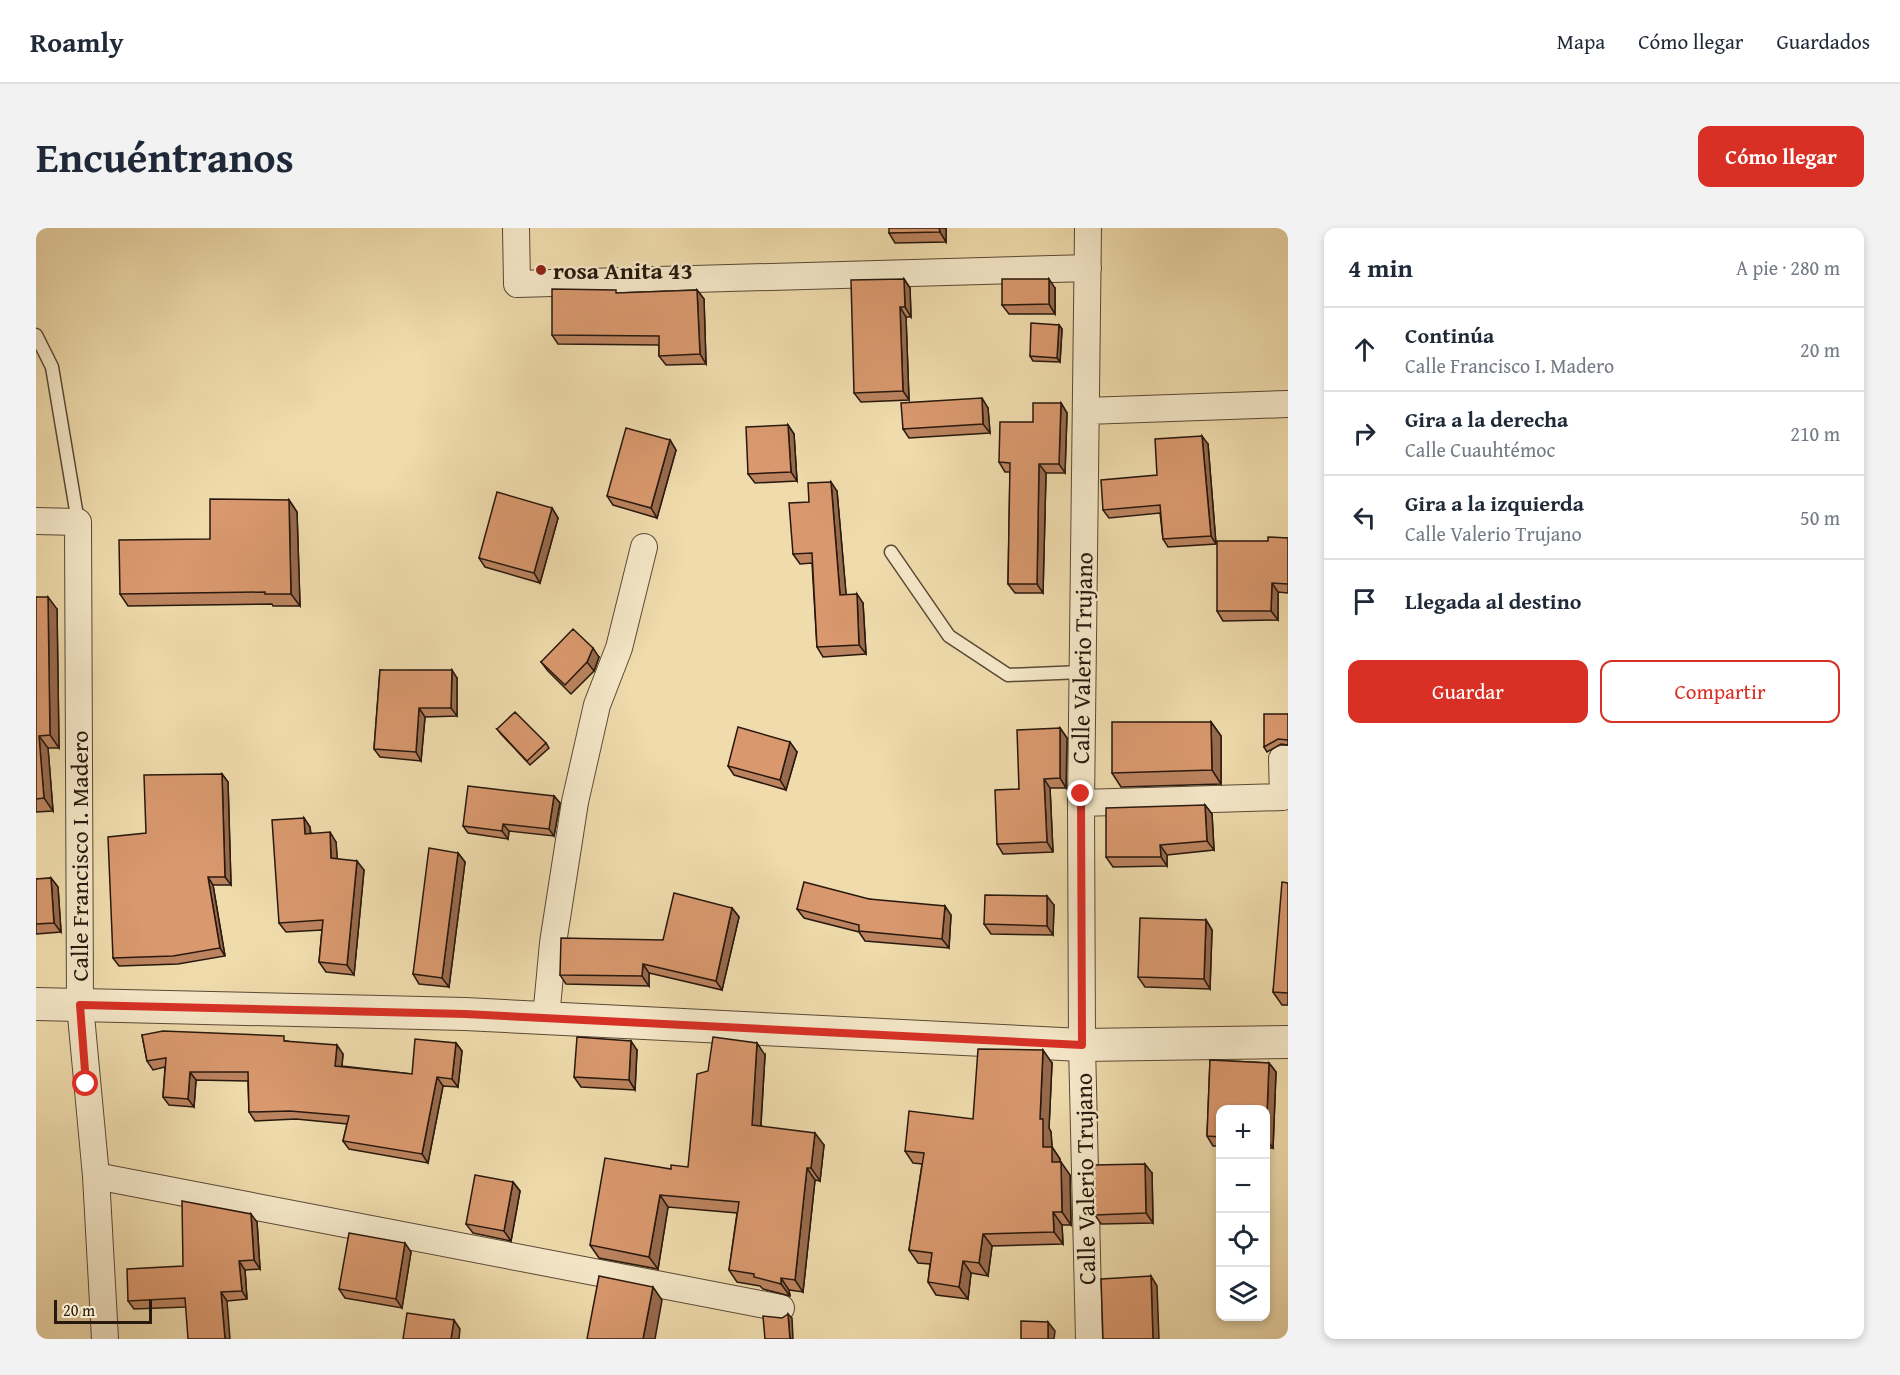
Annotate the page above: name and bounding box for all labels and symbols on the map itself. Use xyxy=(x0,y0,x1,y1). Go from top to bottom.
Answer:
place label: rosa Anita 43 xyxy=(553,253,693,288)
marker: rosa Anita 43 xyxy=(534,263,548,277)
street label: Calle Valerio Trujano xyxy=(1063,552,1101,764)
street label: Calle Francisco I. Madero xyxy=(62,730,97,982)
route end xyxy=(1067,780,1093,806)
route start xyxy=(72,1070,98,1096)
street label: Calle Valerio Trujano xyxy=(1066,1073,1104,1285)
scale bar xyxy=(54,1297,152,1324)

